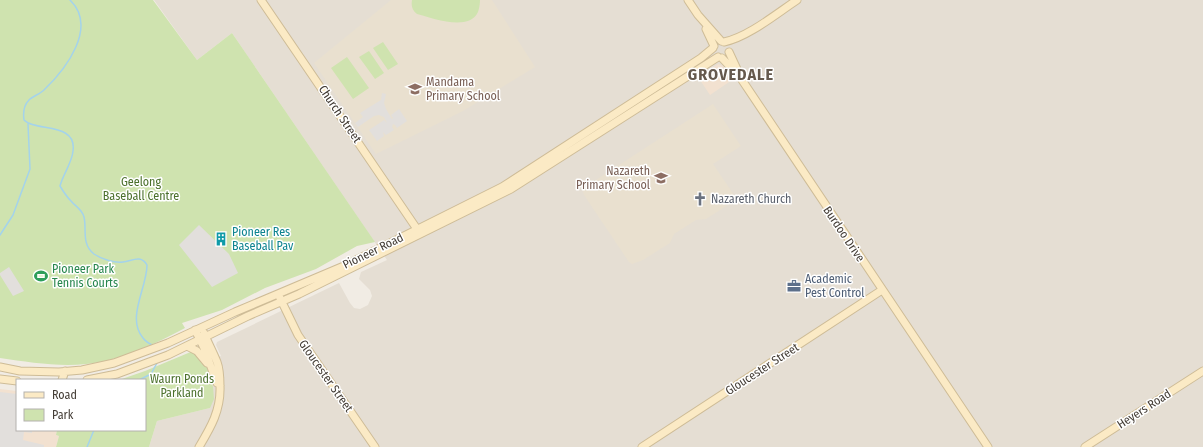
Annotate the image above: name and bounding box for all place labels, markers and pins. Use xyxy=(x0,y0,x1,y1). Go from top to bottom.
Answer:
place label: Mandama Primary School xyxy=(426,75,500,103)
school or university icon: Mandama Primary School xyxy=(407,81,423,97)
place label: Nazareth Primary School xyxy=(576,164,650,192)
school or university icon: Nazareth Primary School xyxy=(653,170,669,186)
church icon: Nazareth Church xyxy=(692,191,708,207)
place label: Nazareth Church xyxy=(711,192,791,206)
place label: Pioneer Res Baseball Pav xyxy=(232,225,294,253)
building icon: Pioneer Res Baseball Pav xyxy=(213,231,229,247)
place label: Pioneer Park Tennis Courts xyxy=(52,262,118,290)
sports icon: Pioneer Park Tennis Courts xyxy=(33,268,49,284)
place label: Academic Pest Control xyxy=(805,272,864,300)
office icon: Academic Pest Control xyxy=(786,278,802,294)

